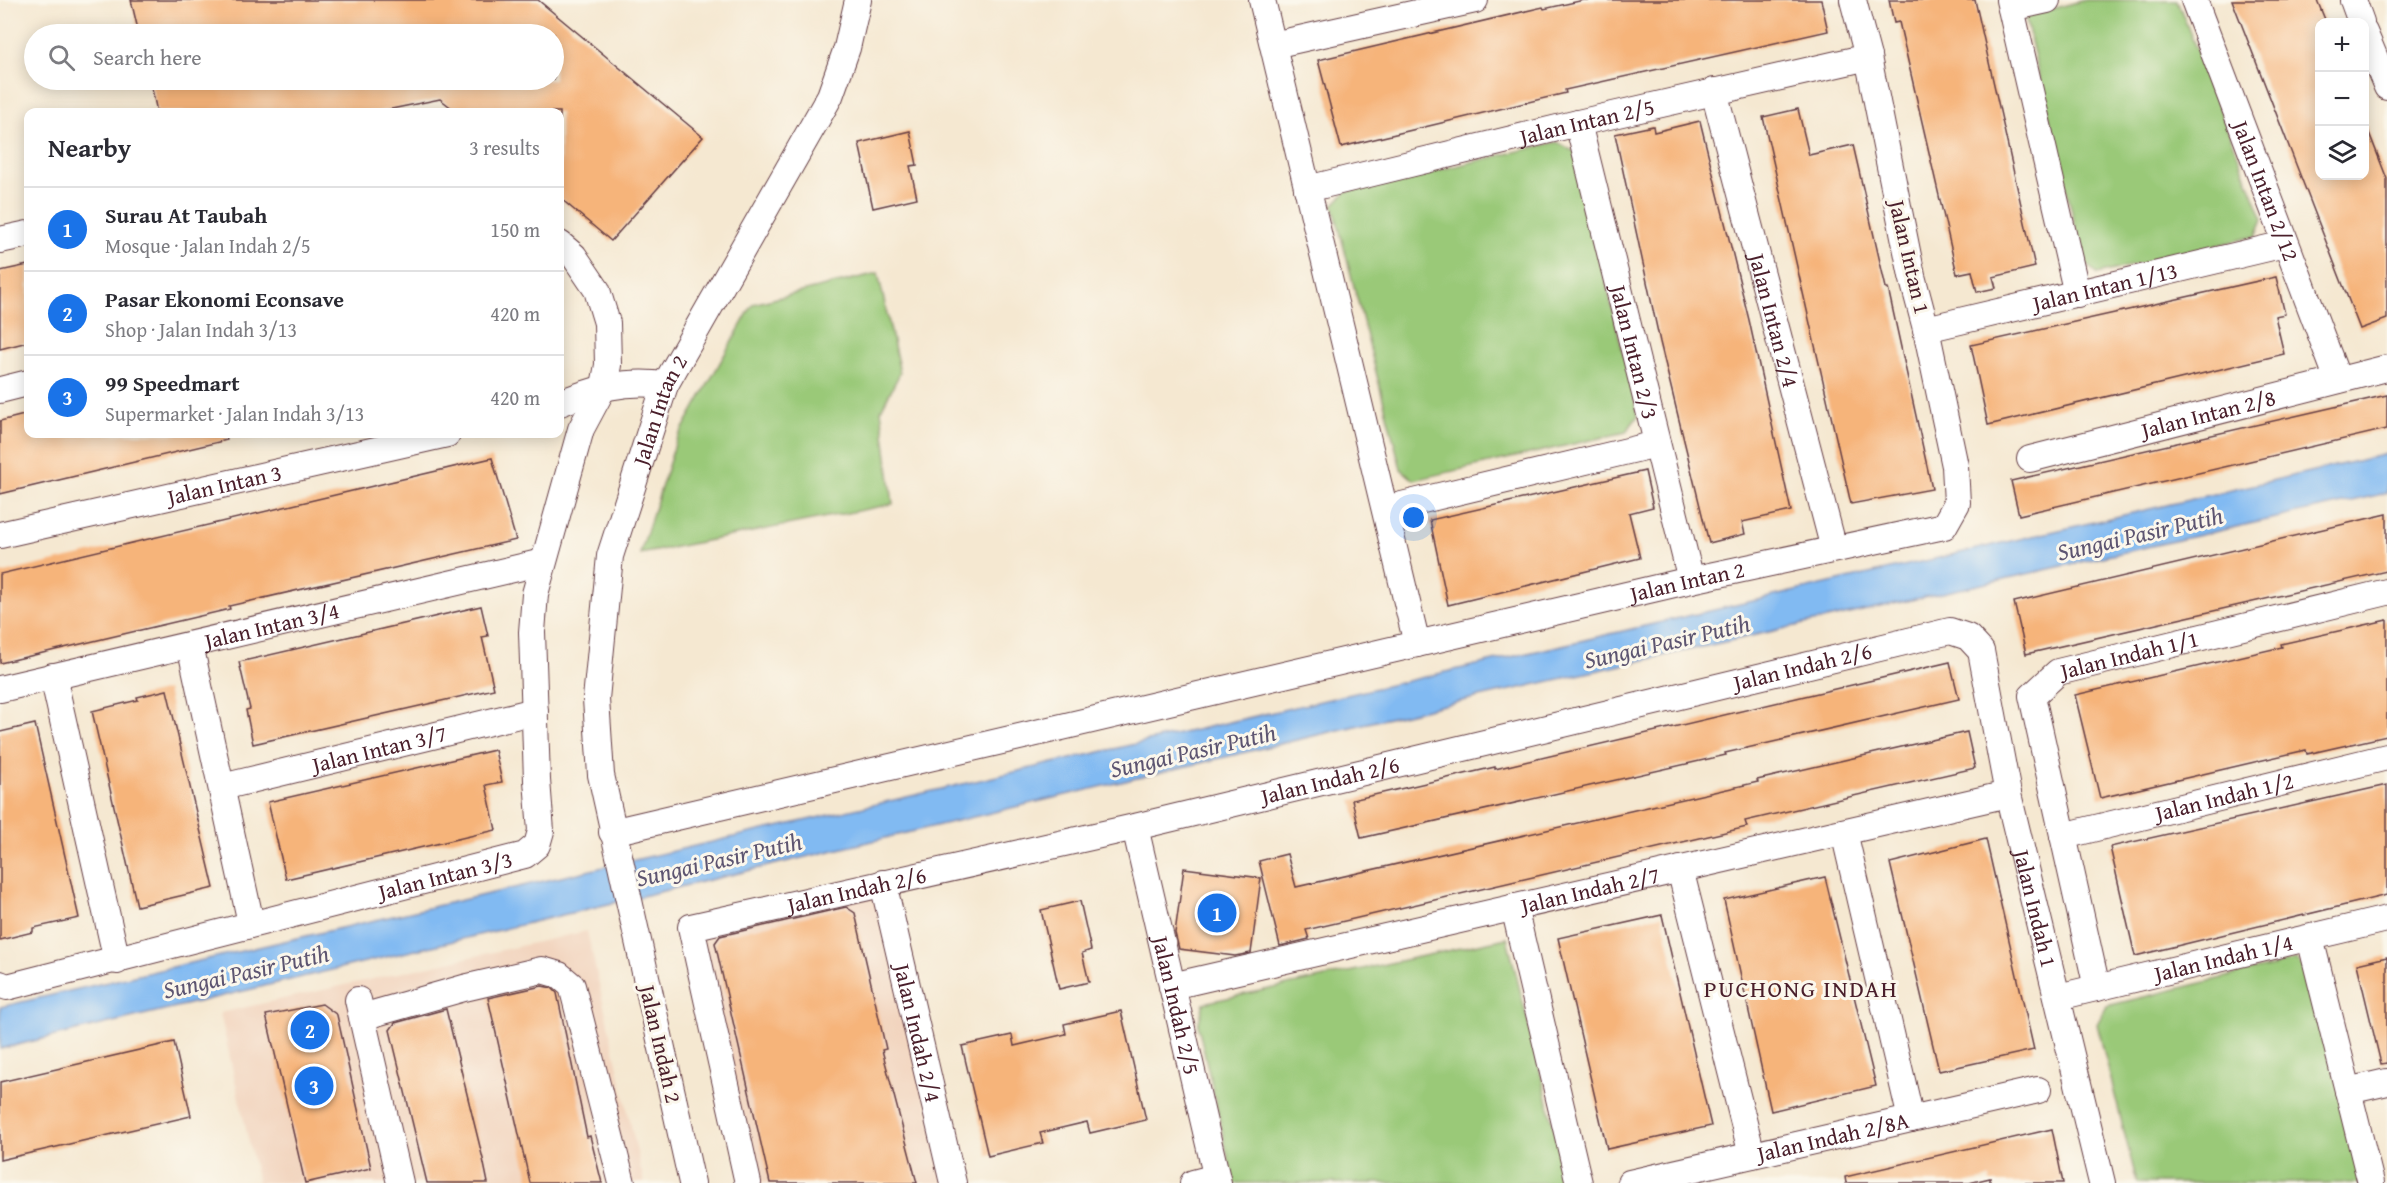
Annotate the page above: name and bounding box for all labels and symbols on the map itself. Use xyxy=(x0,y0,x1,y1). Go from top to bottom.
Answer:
street label: Jalan Intan 2/5 xyxy=(1513,90,1657,153)
street label: Jalan Intan 2/12 xyxy=(2224,113,2307,266)
street label: Jalan Intan 1 xyxy=(1881,194,1939,317)
street label: Jalan Intan 2/4 xyxy=(1740,247,1807,391)
street label: Jalan Intan 1/13 xyxy=(2026,254,2181,320)
street label: Jalan Intan 2/3 xyxy=(1602,279,1667,423)
street label: Jalan Intan 2 xyxy=(623,349,695,472)
street label: Jalan Intan 2/8 xyxy=(2135,381,2279,447)
street label: Jalan Intan 3 xyxy=(161,456,285,513)
water label: Sungai Pasir Putih xyxy=(2053,497,2226,570)
your location xyxy=(1399,503,1428,532)
street label: Jalan Intan 2 xyxy=(1624,553,1747,610)
street label: Jalan Intan 3/4 xyxy=(198,594,342,657)
water label: Sungai Pasir Putih xyxy=(1580,605,1753,678)
street label: Jalan Indah 1/1 xyxy=(2054,622,2202,688)
street label: Jalan Indah 2/6 xyxy=(1727,634,1875,699)
water label: Sungai Pasir Putih xyxy=(1106,714,1279,787)
street label: Jalan Intan 3/7 xyxy=(306,717,450,781)
street label: Jalan Indah 2/6 xyxy=(1255,748,1402,813)
street label: Jalan Indah 1/2 xyxy=(2149,764,2297,830)
water label: Sungai Pasir Putih xyxy=(632,823,805,896)
street label: Jalan Intan 3/3 xyxy=(372,843,516,908)
street label: Jalan Indah 1 xyxy=(2005,843,2065,971)
street label: Jalan Indah 2/6 xyxy=(781,859,929,921)
street label: Jalan Indah 2/7 xyxy=(1515,859,1663,922)
pin: 1 xyxy=(1198,890,1236,936)
street label: Jalan Indah 1/4 xyxy=(2148,926,2296,990)
street label: Jalan Indah 2/5 xyxy=(1144,930,1208,1078)
water label: Sungai Pasir Putih xyxy=(159,935,332,1008)
street label: Jalan Indah 2/4 xyxy=(886,958,950,1105)
district label: PUCHONG INDAH xyxy=(1704,971,1898,1006)
street label: Jalan Indah 2 xyxy=(631,979,690,1106)
pin: 2 xyxy=(290,1008,330,1052)
pin: 3 xyxy=(294,1064,334,1108)
street label: Jalan Indah 2/8A xyxy=(1751,1104,1912,1170)

